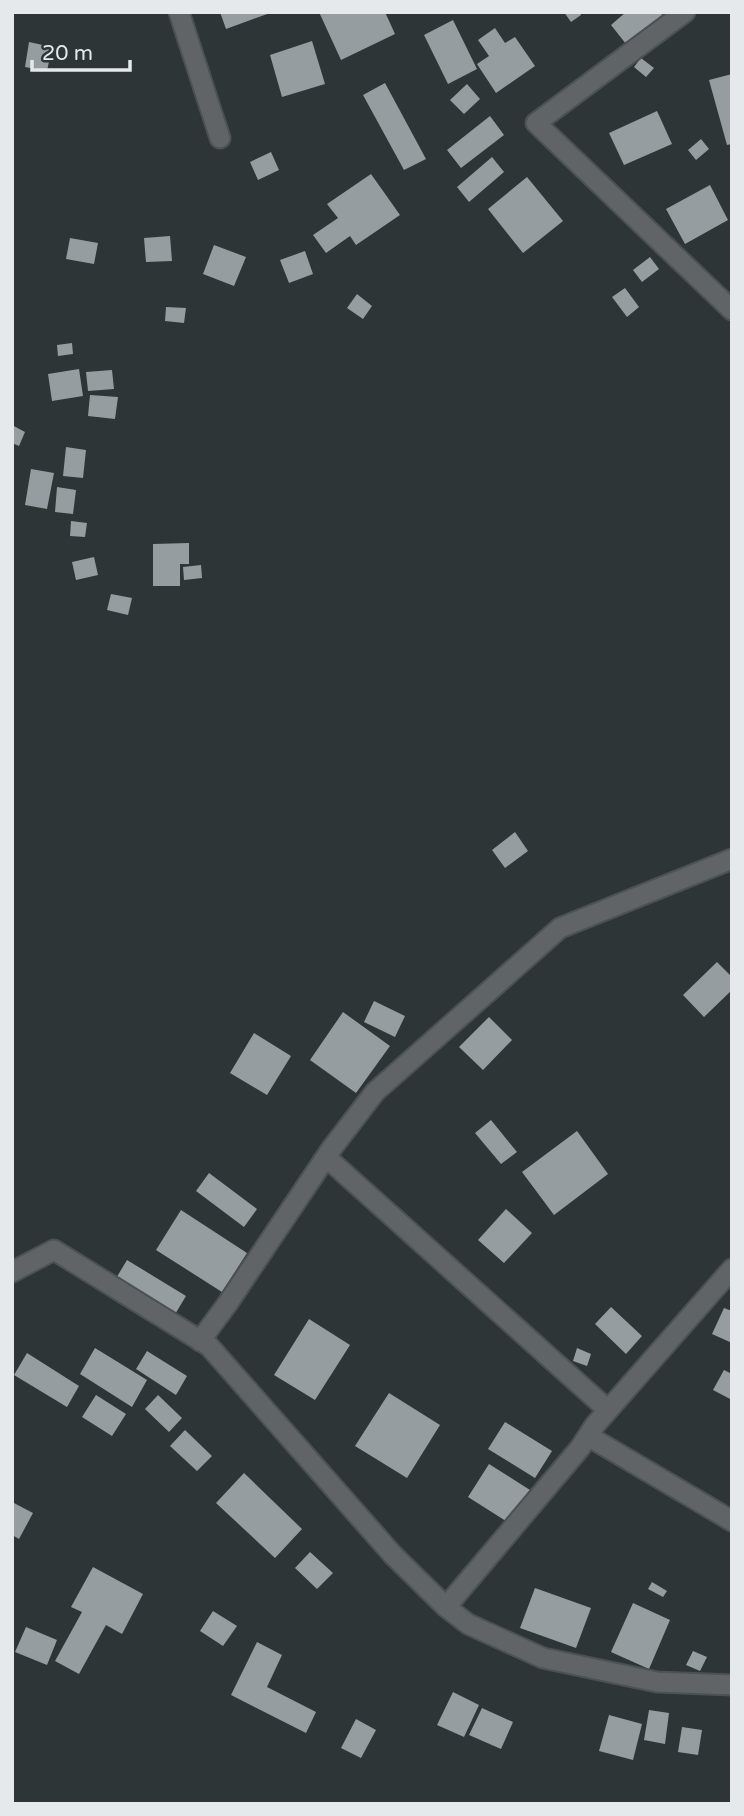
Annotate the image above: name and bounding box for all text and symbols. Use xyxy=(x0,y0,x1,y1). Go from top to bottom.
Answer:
scale bar xyxy=(32,28,130,72)
text: 20 m xyxy=(42,41,93,66)

